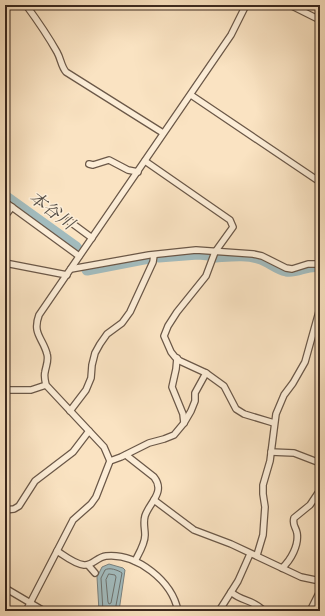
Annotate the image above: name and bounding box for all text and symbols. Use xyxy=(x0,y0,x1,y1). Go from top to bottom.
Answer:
water label: 本谷川 xyxy=(25,186,81,235)

